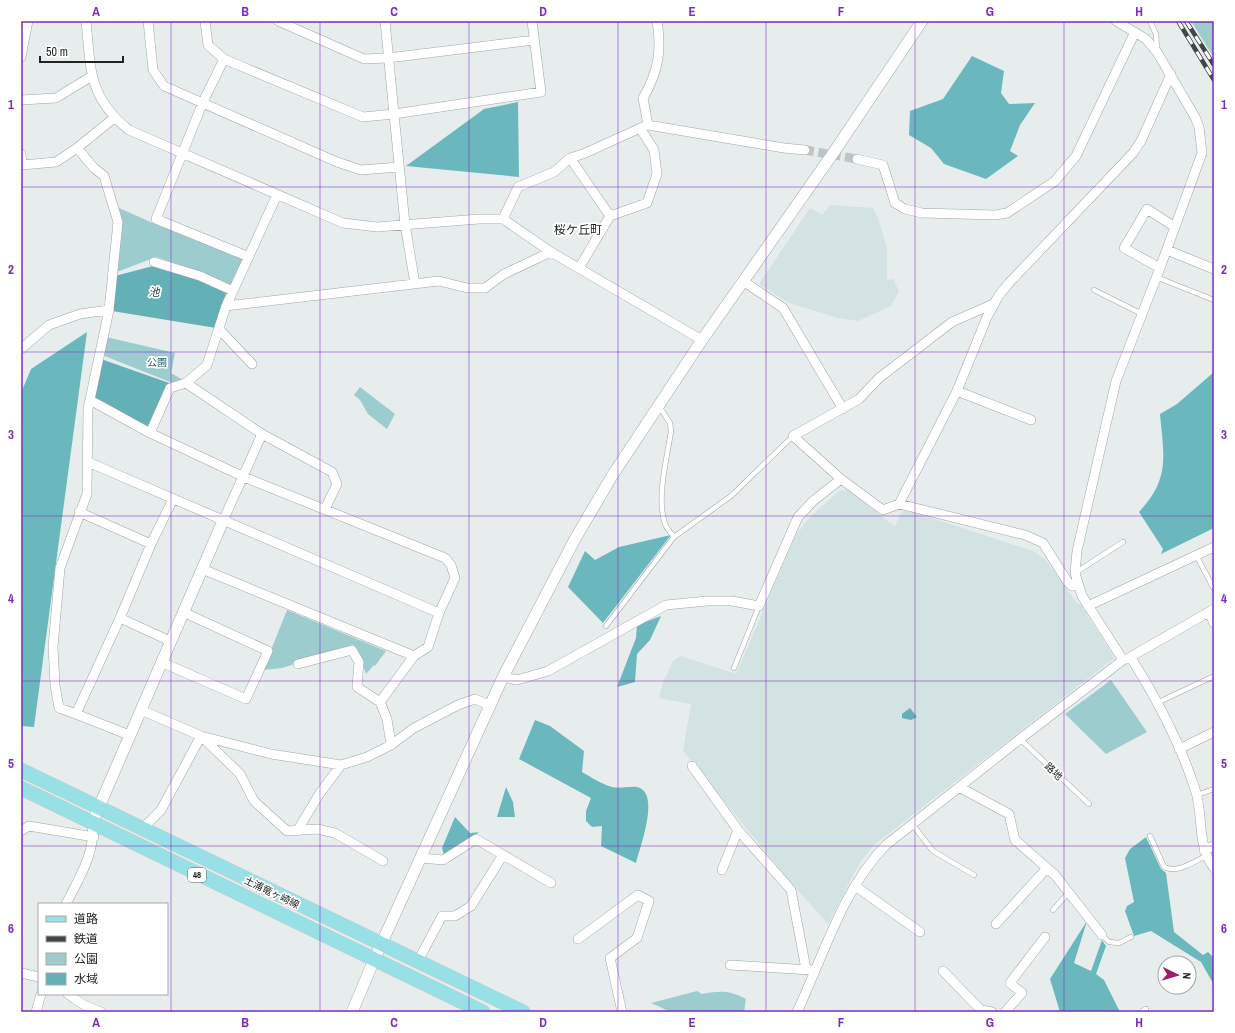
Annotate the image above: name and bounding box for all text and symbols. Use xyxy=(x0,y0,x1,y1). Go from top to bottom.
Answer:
text: A xyxy=(92,3,100,20)
text: B xyxy=(241,3,249,20)
text: C xyxy=(390,3,398,20)
text: D xyxy=(539,3,547,20)
text: E xyxy=(688,3,696,20)
text: F xyxy=(838,3,845,20)
text: G xyxy=(986,3,994,20)
text: H xyxy=(1135,3,1143,20)
scale bar xyxy=(40,38,123,64)
text: 50 m xyxy=(46,44,68,60)
text: 1 xyxy=(8,96,14,113)
text: 1 xyxy=(1221,96,1227,113)
district label: 桜ケ丘町 xyxy=(554,222,602,238)
text: 2 xyxy=(8,261,14,278)
text: 2 xyxy=(1221,261,1227,278)
water label: 池 xyxy=(149,285,161,299)
park label: 公園 xyxy=(147,356,167,369)
text: 3 xyxy=(8,426,14,443)
text: 3 xyxy=(1221,426,1227,443)
text: 4 xyxy=(8,590,14,607)
text: 4 xyxy=(1221,590,1227,607)
text: 5 xyxy=(8,755,14,772)
text: 5 xyxy=(1221,755,1227,772)
street label: 路地 xyxy=(1042,760,1066,784)
road number: 48 xyxy=(188,868,206,882)
street label: 土浦竜ヶ崎線 xyxy=(242,873,302,911)
legend xyxy=(38,903,168,995)
text: 道路 xyxy=(74,911,98,927)
text: 6 xyxy=(8,920,14,937)
text: 6 xyxy=(1221,920,1227,937)
text: 鉄道 xyxy=(74,931,98,947)
text: 公園 xyxy=(74,951,98,967)
north arrow xyxy=(1157,955,1197,995)
text: 水域 xyxy=(74,971,98,987)
text: N xyxy=(1180,972,1194,980)
text: A xyxy=(92,1014,100,1031)
text: B xyxy=(241,1014,249,1031)
text: C xyxy=(390,1014,398,1031)
text: D xyxy=(539,1014,547,1031)
text: E xyxy=(688,1014,696,1031)
text: F xyxy=(838,1014,845,1031)
text: G xyxy=(986,1014,994,1031)
text: H xyxy=(1135,1014,1143,1031)

